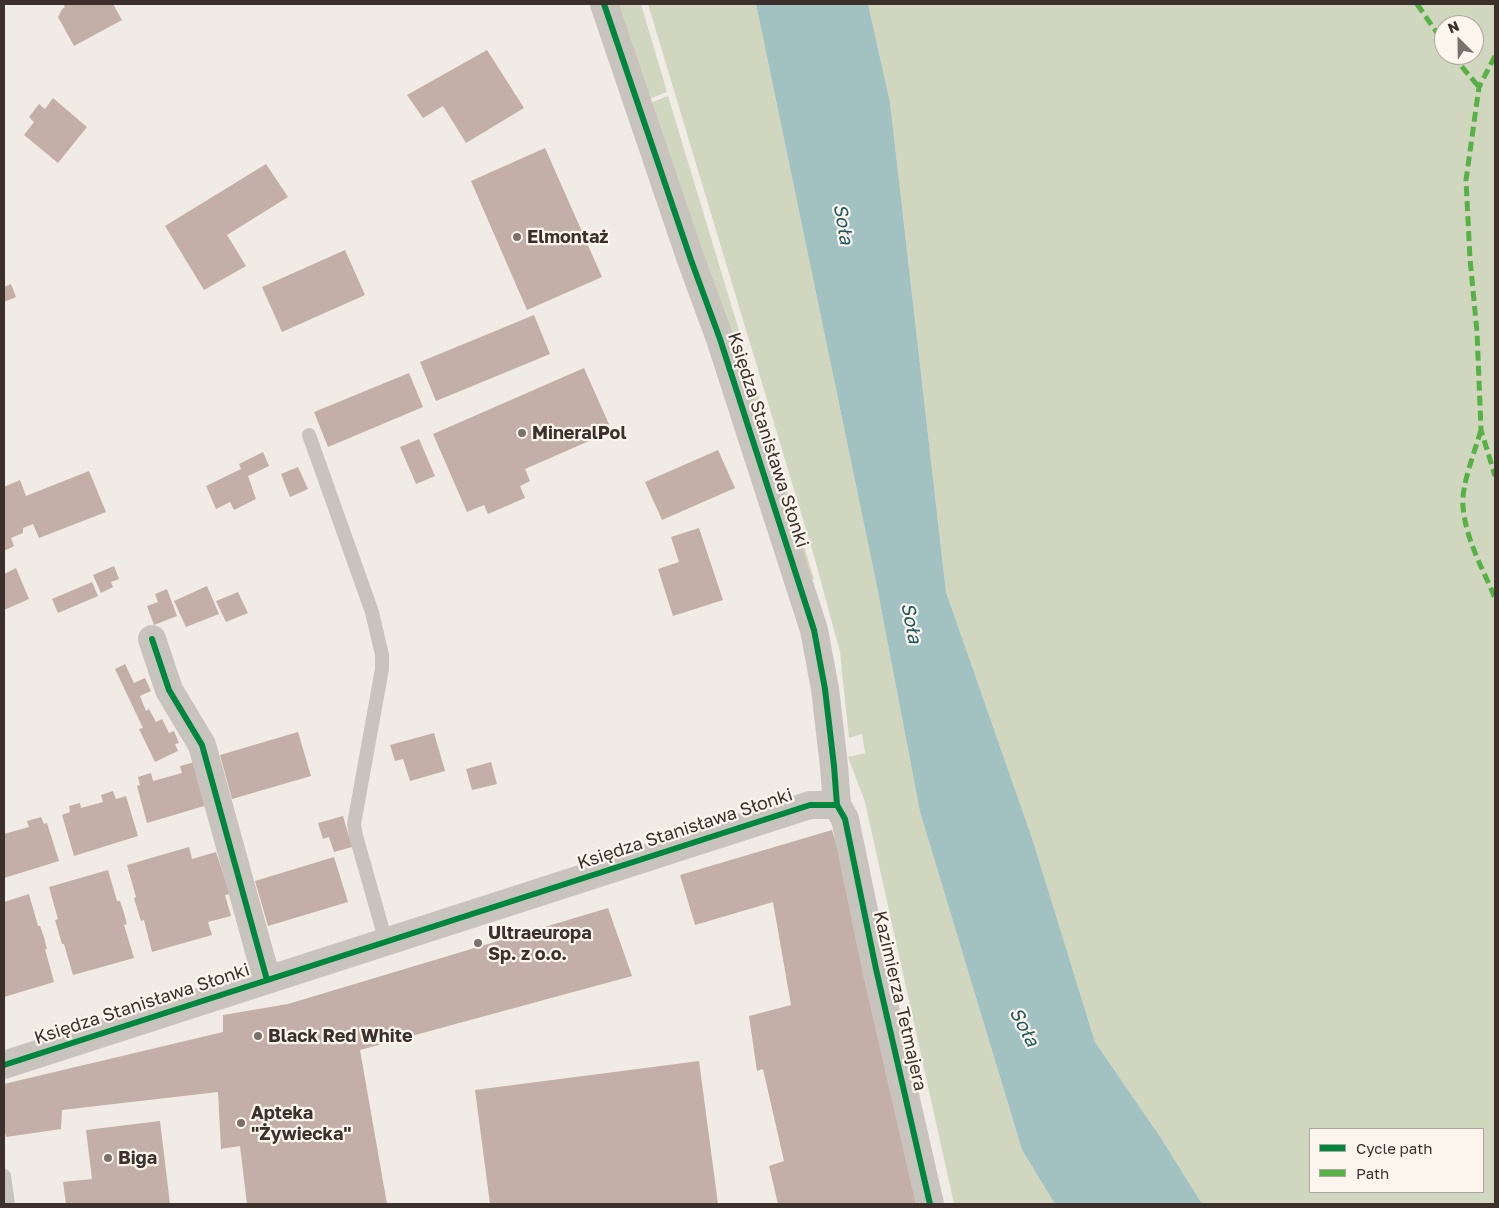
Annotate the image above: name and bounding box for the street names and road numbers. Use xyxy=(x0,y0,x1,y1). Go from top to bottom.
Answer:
street label: Księdza Stanisława Słonki xyxy=(723,330,813,550)
street label: Księdza Stanisława Słonki xyxy=(575,784,795,874)
street label: Kazimierza Tetmajera xyxy=(869,909,931,1093)
street label: Księdza Stanisława Słonki xyxy=(32,959,252,1049)

